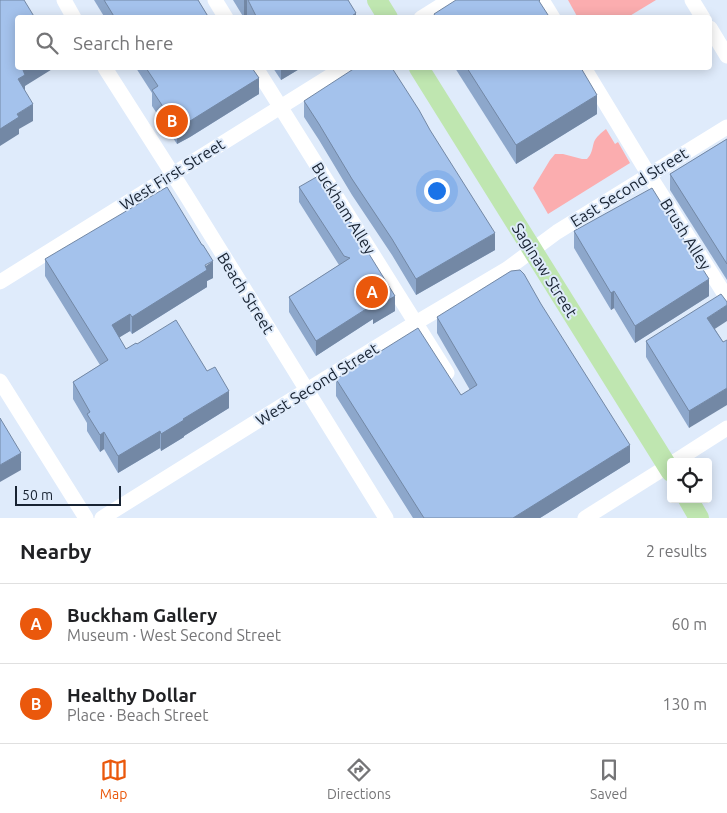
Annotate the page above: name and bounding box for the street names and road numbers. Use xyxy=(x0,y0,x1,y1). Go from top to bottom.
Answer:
street label: West First Street xyxy=(116,134,228,213)
street label: East Second Street xyxy=(567,143,692,230)
street label: Buckham Alley xyxy=(309,159,380,258)
street label: Brush Alley xyxy=(657,195,715,273)
street label: Saginaw Street xyxy=(509,220,582,321)
street label: Beach Street xyxy=(214,249,278,337)
street label: West Second Street xyxy=(252,339,382,429)

